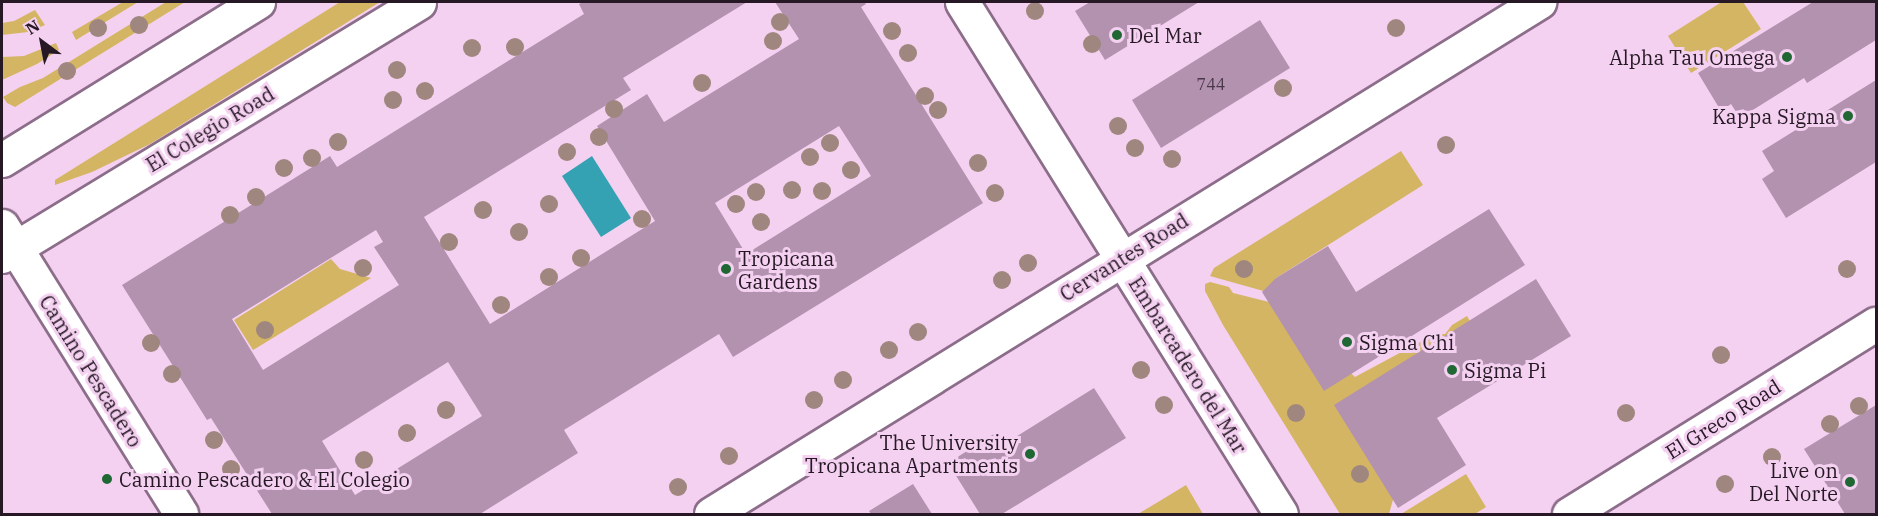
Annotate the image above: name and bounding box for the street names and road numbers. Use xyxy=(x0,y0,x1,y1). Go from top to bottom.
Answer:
street label: El Colegio Road xyxy=(142,81,278,177)
street label: Cervantes Road xyxy=(1055,208,1193,306)
street label: Embarcadero del Mar xyxy=(1124,272,1252,458)
street label: Camino Pescadero xyxy=(35,291,147,451)
street label: El Greco Road xyxy=(1661,374,1785,464)

